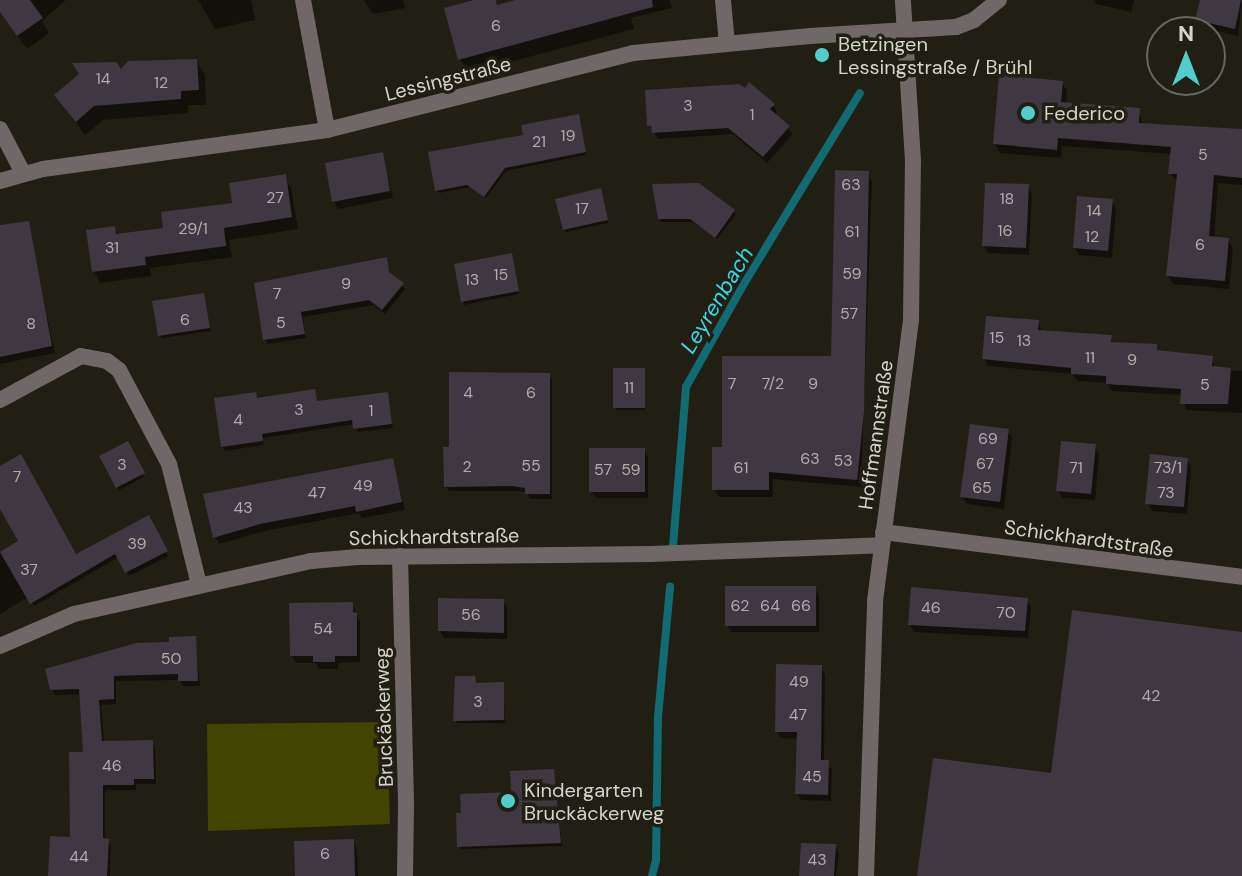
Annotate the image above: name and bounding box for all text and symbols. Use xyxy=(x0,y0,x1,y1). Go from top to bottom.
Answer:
house number: 6 xyxy=(491,16,501,36)
north arrow xyxy=(1146,16,1226,96)
text: N xyxy=(1178,19,1194,48)
place label: Betzingen Lessingstraße / Brühl xyxy=(838,32,1032,79)
marker: Betzingen Lessingstraße / Brühl xyxy=(813,46,831,64)
street label: Lessingstraße xyxy=(383,52,513,106)
house number: 14 xyxy=(96,69,110,89)
house number: 12 xyxy=(154,73,168,93)
house number: 3 xyxy=(683,96,693,116)
place label: Federico xyxy=(1044,101,1125,125)
marker: Federico xyxy=(1019,104,1037,122)
house number: 1 xyxy=(750,105,754,125)
house number: 19 xyxy=(560,126,576,146)
house number: 21 xyxy=(532,132,546,152)
house number: 5 xyxy=(1198,145,1208,165)
house number: 63 xyxy=(841,175,861,195)
house number: 27 xyxy=(266,188,284,208)
house number: 18 xyxy=(1000,189,1014,209)
house number: 17 xyxy=(575,199,589,219)
house number: 14 xyxy=(1087,201,1101,221)
house number: 29/1 xyxy=(178,219,208,239)
house number: 16 xyxy=(997,221,1013,241)
house number: 61 xyxy=(844,222,860,242)
house number: 12 xyxy=(1085,227,1099,247)
house number: 6 xyxy=(1195,235,1205,255)
house number: 31 xyxy=(105,238,119,258)
water label: Leyrenbach xyxy=(675,242,759,358)
house number: 59 xyxy=(842,264,862,284)
house number: 15 xyxy=(494,265,508,285)
house number: 13 xyxy=(465,270,479,290)
house number: 9 xyxy=(341,274,351,294)
house number: 7 xyxy=(273,284,281,304)
house number: 57 xyxy=(840,304,858,324)
house number: 6 xyxy=(180,310,190,330)
house number: 5 xyxy=(276,313,286,333)
house number: 8 xyxy=(26,314,36,334)
house number: 15 xyxy=(990,328,1004,348)
house number: 13 xyxy=(1017,331,1031,351)
house number: 11 xyxy=(1085,348,1095,368)
house number: 9 xyxy=(1127,350,1137,370)
street label: Hoffmannstraße xyxy=(854,359,898,511)
house number: 7 xyxy=(728,374,736,394)
house number: 7/2 xyxy=(762,374,784,394)
house number: 9 xyxy=(808,374,818,394)
house number: 5 xyxy=(1200,375,1210,395)
house number: 11 xyxy=(624,378,634,398)
house number: 4 xyxy=(463,383,473,403)
house number: 6 xyxy=(526,383,536,403)
house number: 3 xyxy=(294,400,304,420)
house number: 1 xyxy=(369,401,373,421)
house number: 4 xyxy=(233,410,243,430)
house number: 69 xyxy=(978,429,998,449)
house number: 63 xyxy=(800,449,820,469)
house number: 53 xyxy=(833,451,853,471)
house number: 67 xyxy=(976,454,994,474)
house number: 3 xyxy=(117,455,127,475)
house number: 55 xyxy=(521,456,541,476)
house number: 2 xyxy=(462,457,472,477)
house number: 61 xyxy=(733,458,749,478)
house number: 71 xyxy=(1069,458,1083,478)
house number: 73/1 xyxy=(1154,458,1182,478)
house number: 57 xyxy=(594,460,612,480)
house number: 59 xyxy=(621,460,641,480)
house number: 7 xyxy=(13,467,21,487)
house number: 49 xyxy=(353,476,373,496)
house number: 65 xyxy=(972,478,992,498)
house number: 47 xyxy=(308,483,326,503)
house number: 73 xyxy=(1157,483,1175,503)
house number: 43 xyxy=(233,498,253,518)
street label: Schickhardtstraße xyxy=(1003,515,1175,563)
street label: Schickhardtstraße xyxy=(348,524,520,550)
house number: 39 xyxy=(127,534,147,554)
house number: 37 xyxy=(20,560,38,580)
house number: 62 xyxy=(731,596,749,616)
house number: 64 xyxy=(760,596,780,616)
house number: 66 xyxy=(791,596,811,616)
house number: 46 xyxy=(921,598,941,618)
house number: 70 xyxy=(996,603,1016,623)
house number: 56 xyxy=(461,605,481,625)
house number: 54 xyxy=(313,619,333,639)
street label: Bruckäckerweg xyxy=(370,647,398,787)
house number: 50 xyxy=(161,649,181,669)
house number: 49 xyxy=(789,672,809,692)
house number: 42 xyxy=(1142,686,1160,706)
house number: 3 xyxy=(473,692,483,712)
house number: 47 xyxy=(789,705,807,725)
house number: 46 xyxy=(102,756,122,776)
house number: 45 xyxy=(802,767,822,787)
place label: Kindergarten Bruckäckerweg xyxy=(524,778,664,825)
marker: Kindergarten Bruckäckerweg xyxy=(499,792,517,810)
house number: 6 xyxy=(320,844,330,864)
house number: 44 xyxy=(69,847,89,867)
house number: 43 xyxy=(807,850,827,870)

